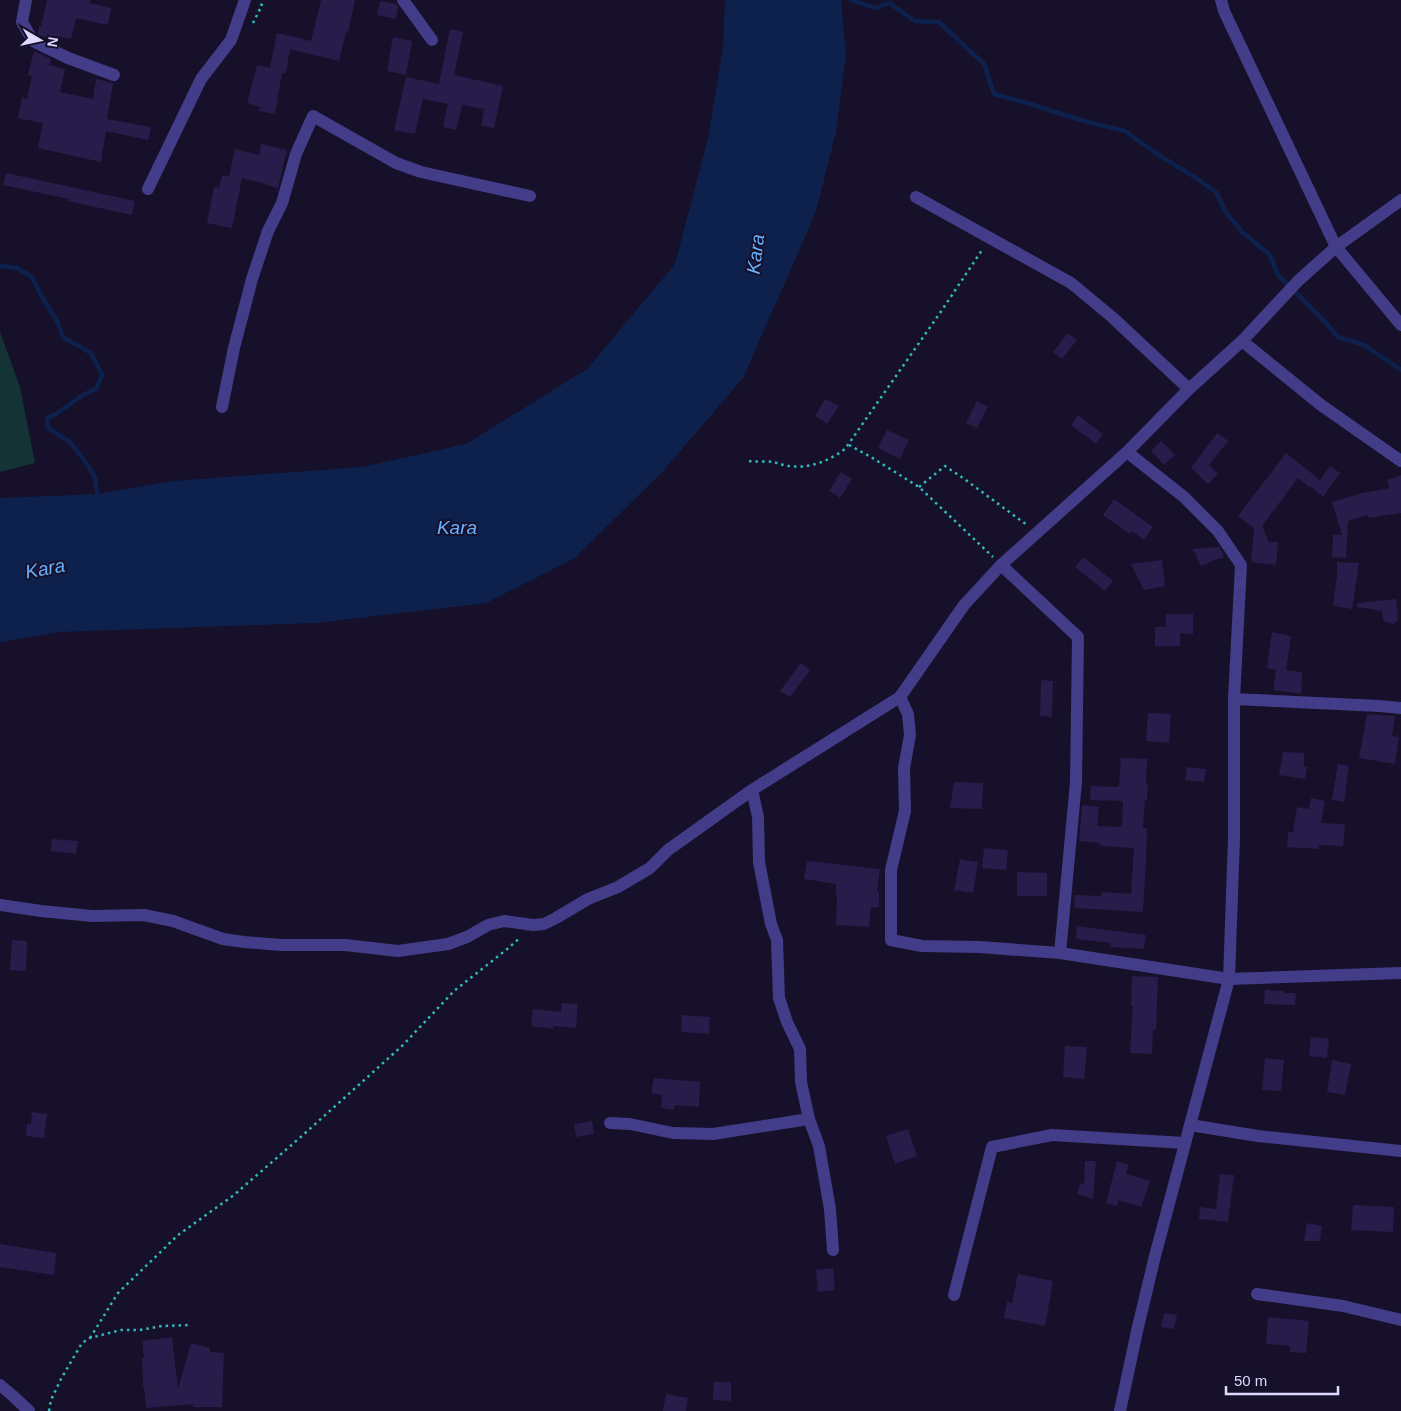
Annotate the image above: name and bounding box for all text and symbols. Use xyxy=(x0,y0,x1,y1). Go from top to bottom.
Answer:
north arrow xyxy=(15,15,65,65)
text: N xyxy=(44,36,62,48)
water label: Kara xyxy=(743,233,768,275)
water label: Kara xyxy=(437,517,477,538)
water label: Kara xyxy=(23,555,67,582)
scale bar xyxy=(1226,1364,1338,1396)
text: 50 m xyxy=(1234,1372,1267,1389)

